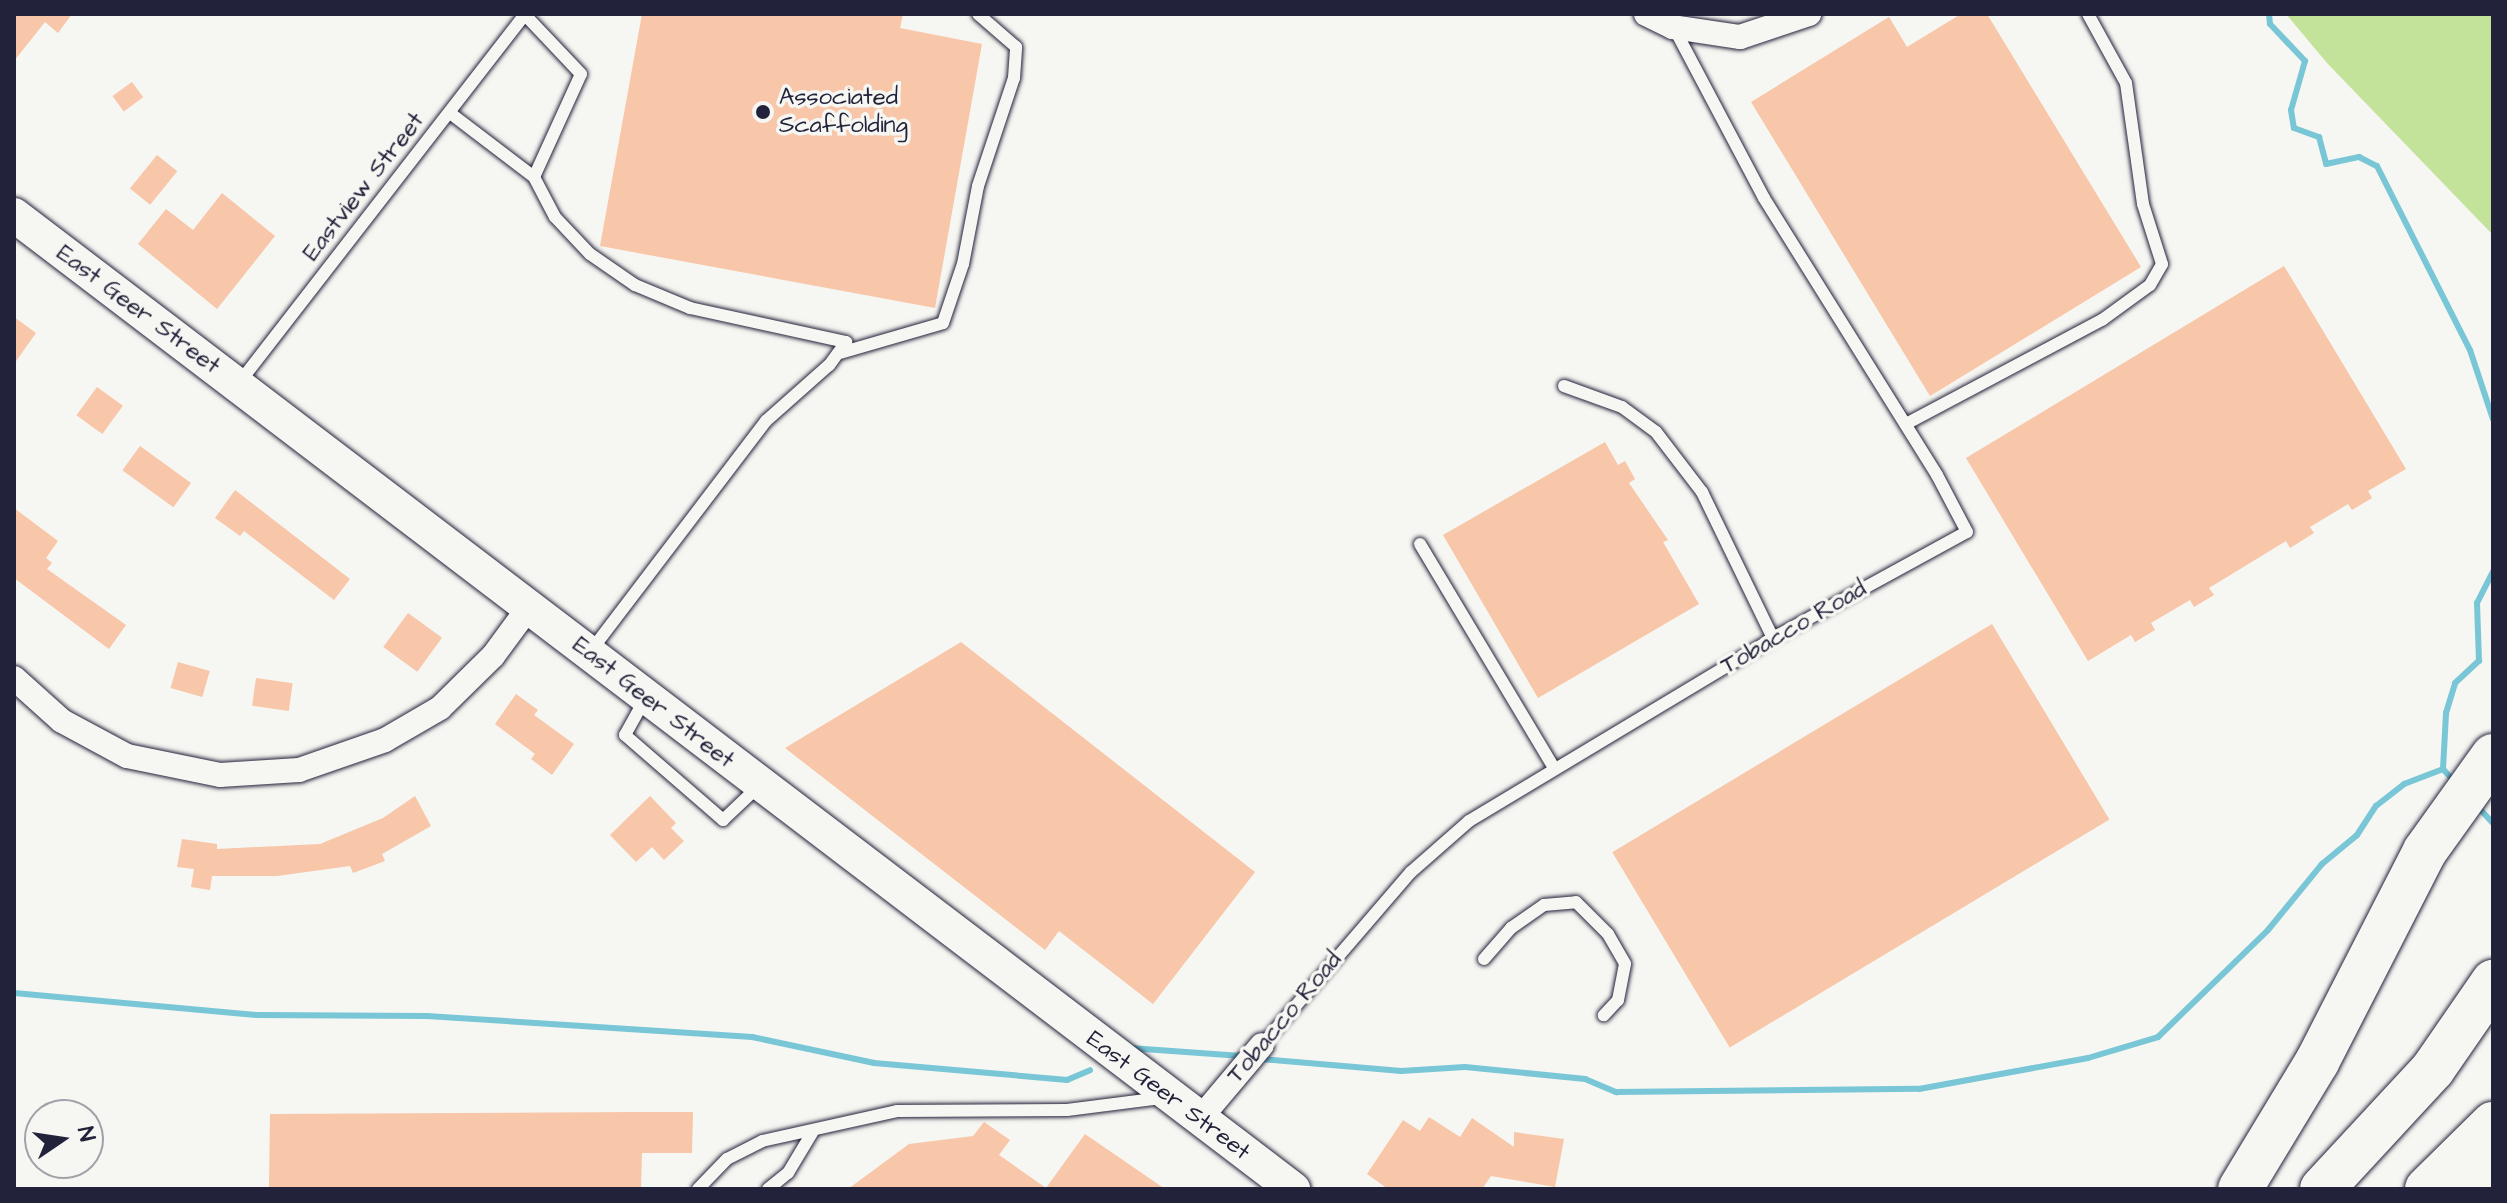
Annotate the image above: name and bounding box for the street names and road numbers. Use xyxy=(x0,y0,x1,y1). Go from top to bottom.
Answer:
street label: Eastview Street xyxy=(297,107,431,267)
street label: East Geer Street xyxy=(51,239,225,381)
street label: Tobacco Road xyxy=(1716,575,1872,681)
street label: East Geer Street xyxy=(566,631,740,775)
street label: Tobacco Road xyxy=(1222,946,1348,1090)
street label: East Geer Street xyxy=(1081,1025,1255,1167)

